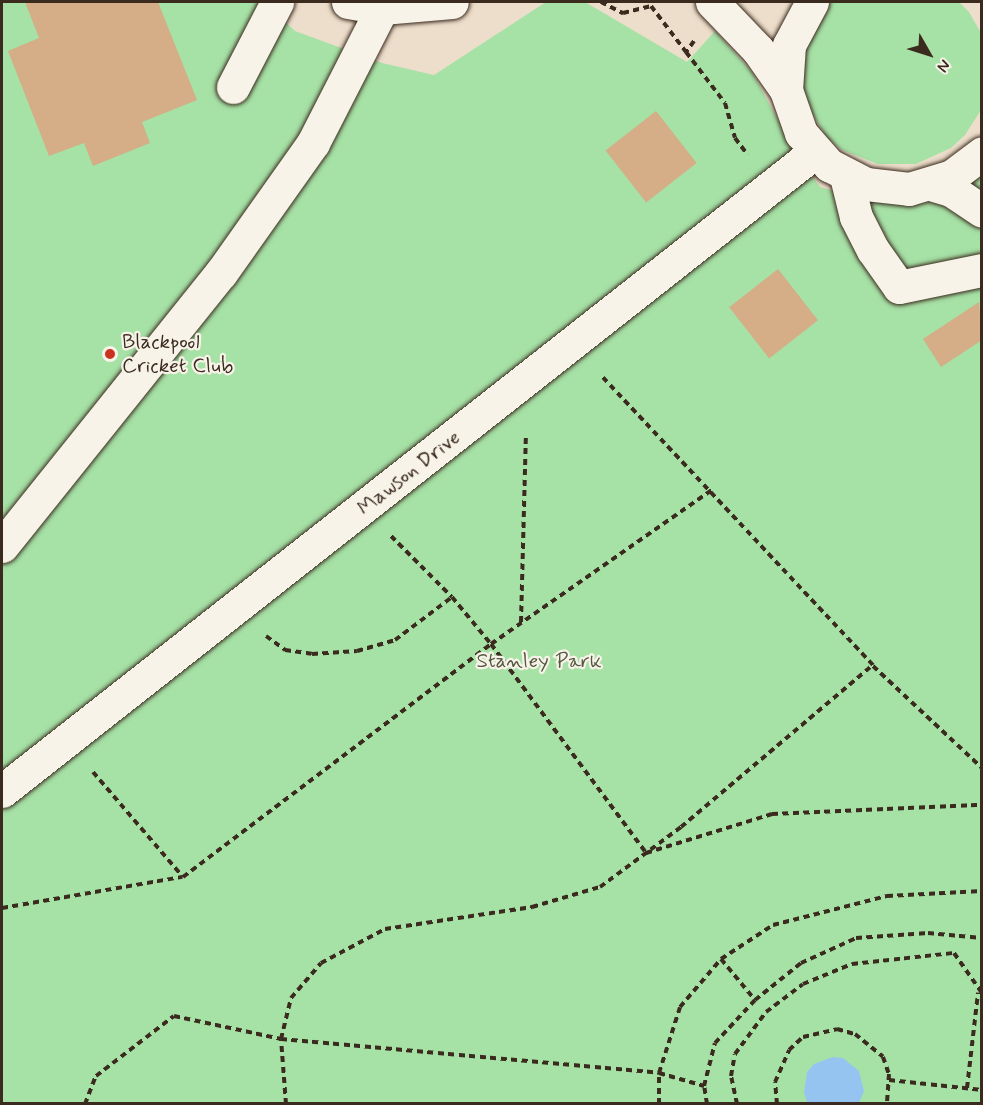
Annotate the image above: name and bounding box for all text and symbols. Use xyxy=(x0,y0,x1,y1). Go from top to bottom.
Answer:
north arrow xyxy=(899,24,959,84)
text: N xyxy=(932,55,955,76)
place label: Blackpool Cricket Club xyxy=(122,329,233,379)
marker: Blackpool Cricket Club xyxy=(103,347,117,361)
street label: Mawson Drive xyxy=(353,425,465,521)
park label: Stanley Park xyxy=(479,648,599,674)

